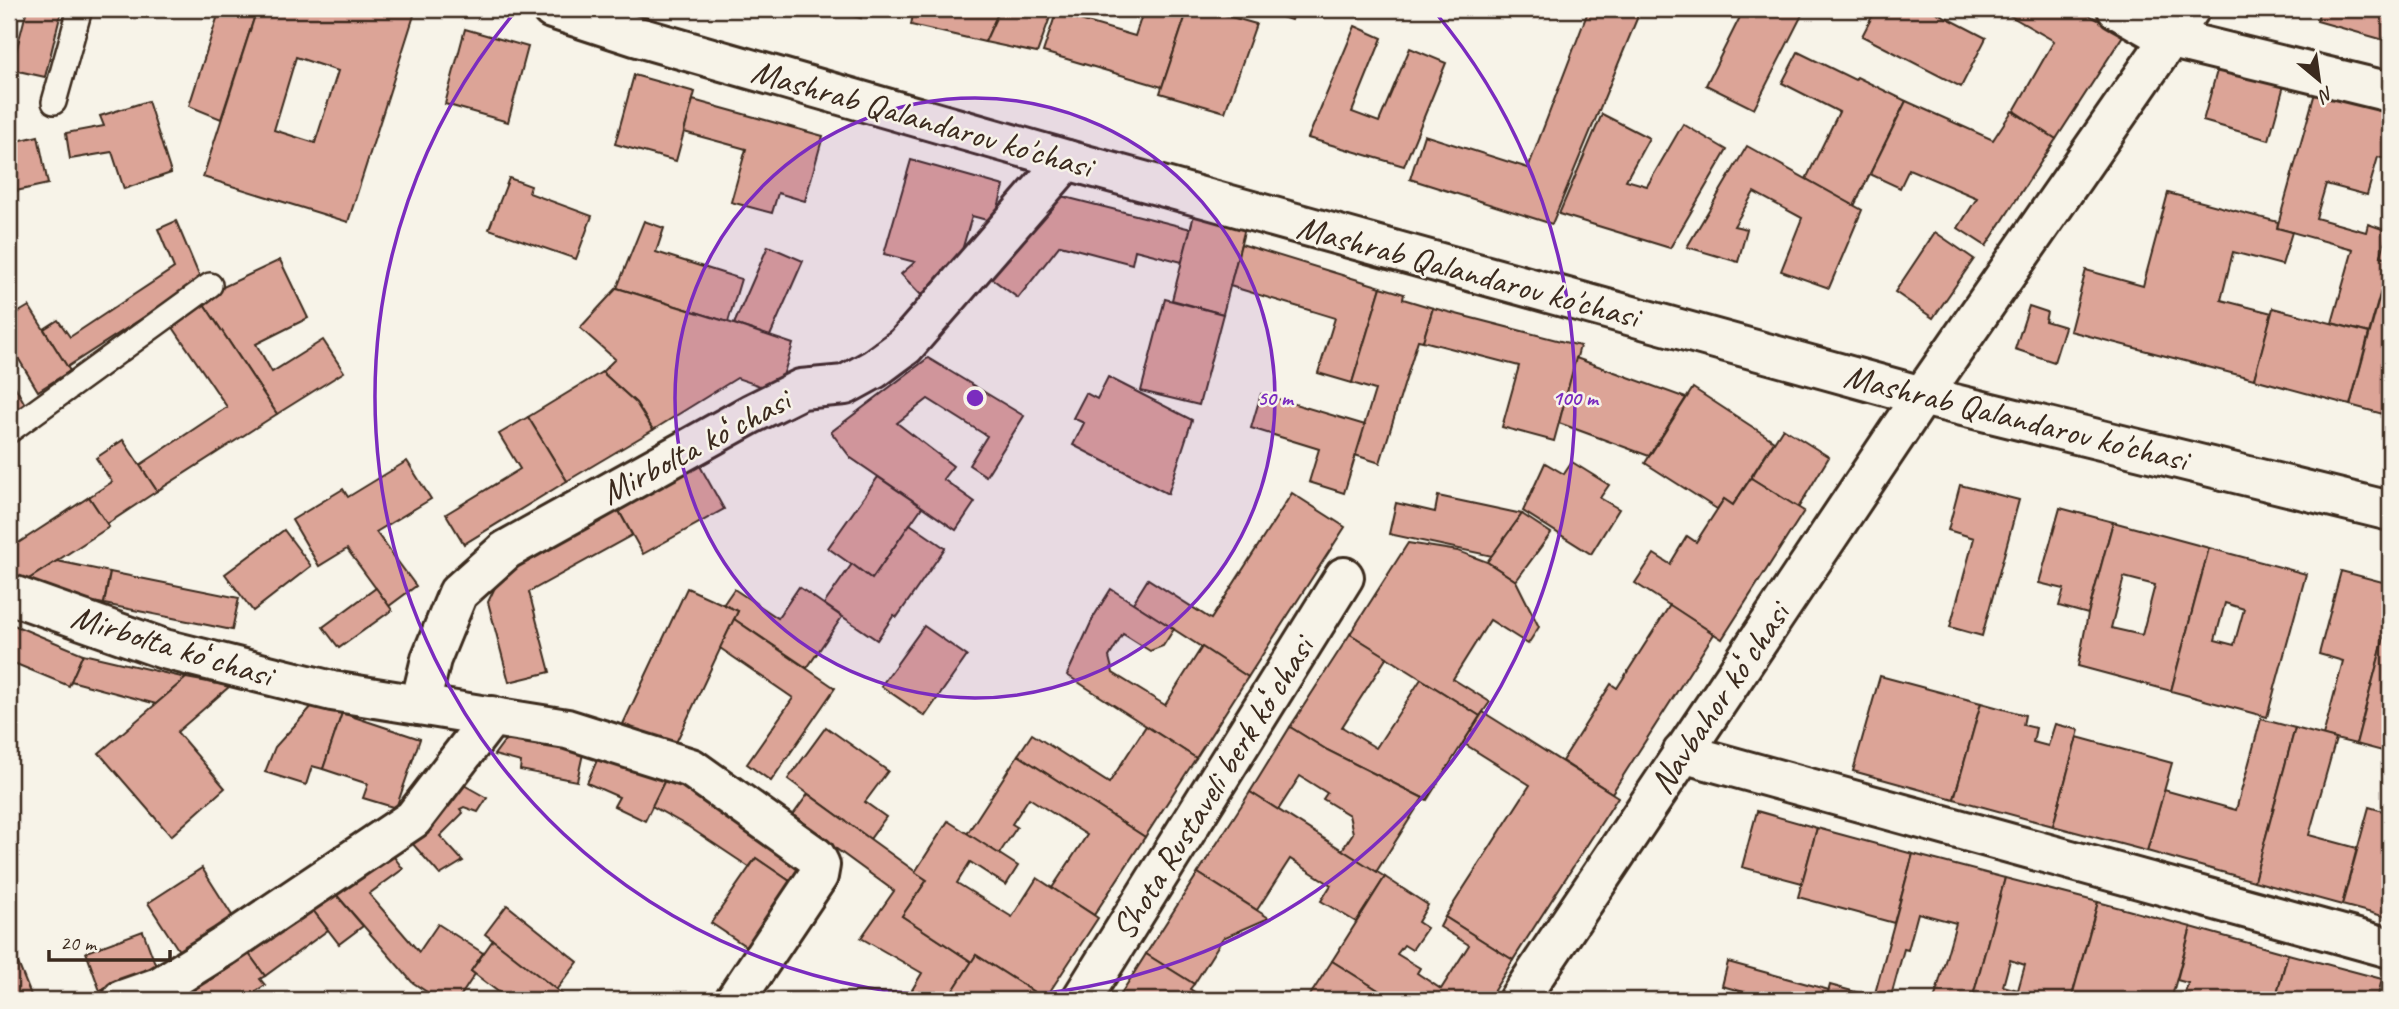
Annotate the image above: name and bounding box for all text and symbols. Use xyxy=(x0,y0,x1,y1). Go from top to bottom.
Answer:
north arrow xyxy=(2284,46,2354,116)
street label: Mashrab Qalandarov ko'chasi xyxy=(746,48,1102,190)
text: N xyxy=(2313,81,2338,109)
street label: Mashrab Qalandarov ko'chasi xyxy=(1292,204,1648,340)
street label: Mashrab Qalandarov ko'chasi xyxy=(1840,353,2196,483)
street label: Mirbolta koʻchasi xyxy=(593,376,801,515)
text: 50 m xyxy=(1257,385,1295,411)
text: 100 m xyxy=(1552,385,1600,411)
centre of rings xyxy=(963,386,987,410)
street label: Navbahor koʻchasi xyxy=(1639,591,1802,802)
street label: Mirbolta koʻchasi xyxy=(66,594,282,699)
street label: Shota Rustaveli berk koʻchasi xyxy=(1101,625,1326,948)
scale bar xyxy=(49,918,170,962)
text: 20 m xyxy=(60,930,98,956)

